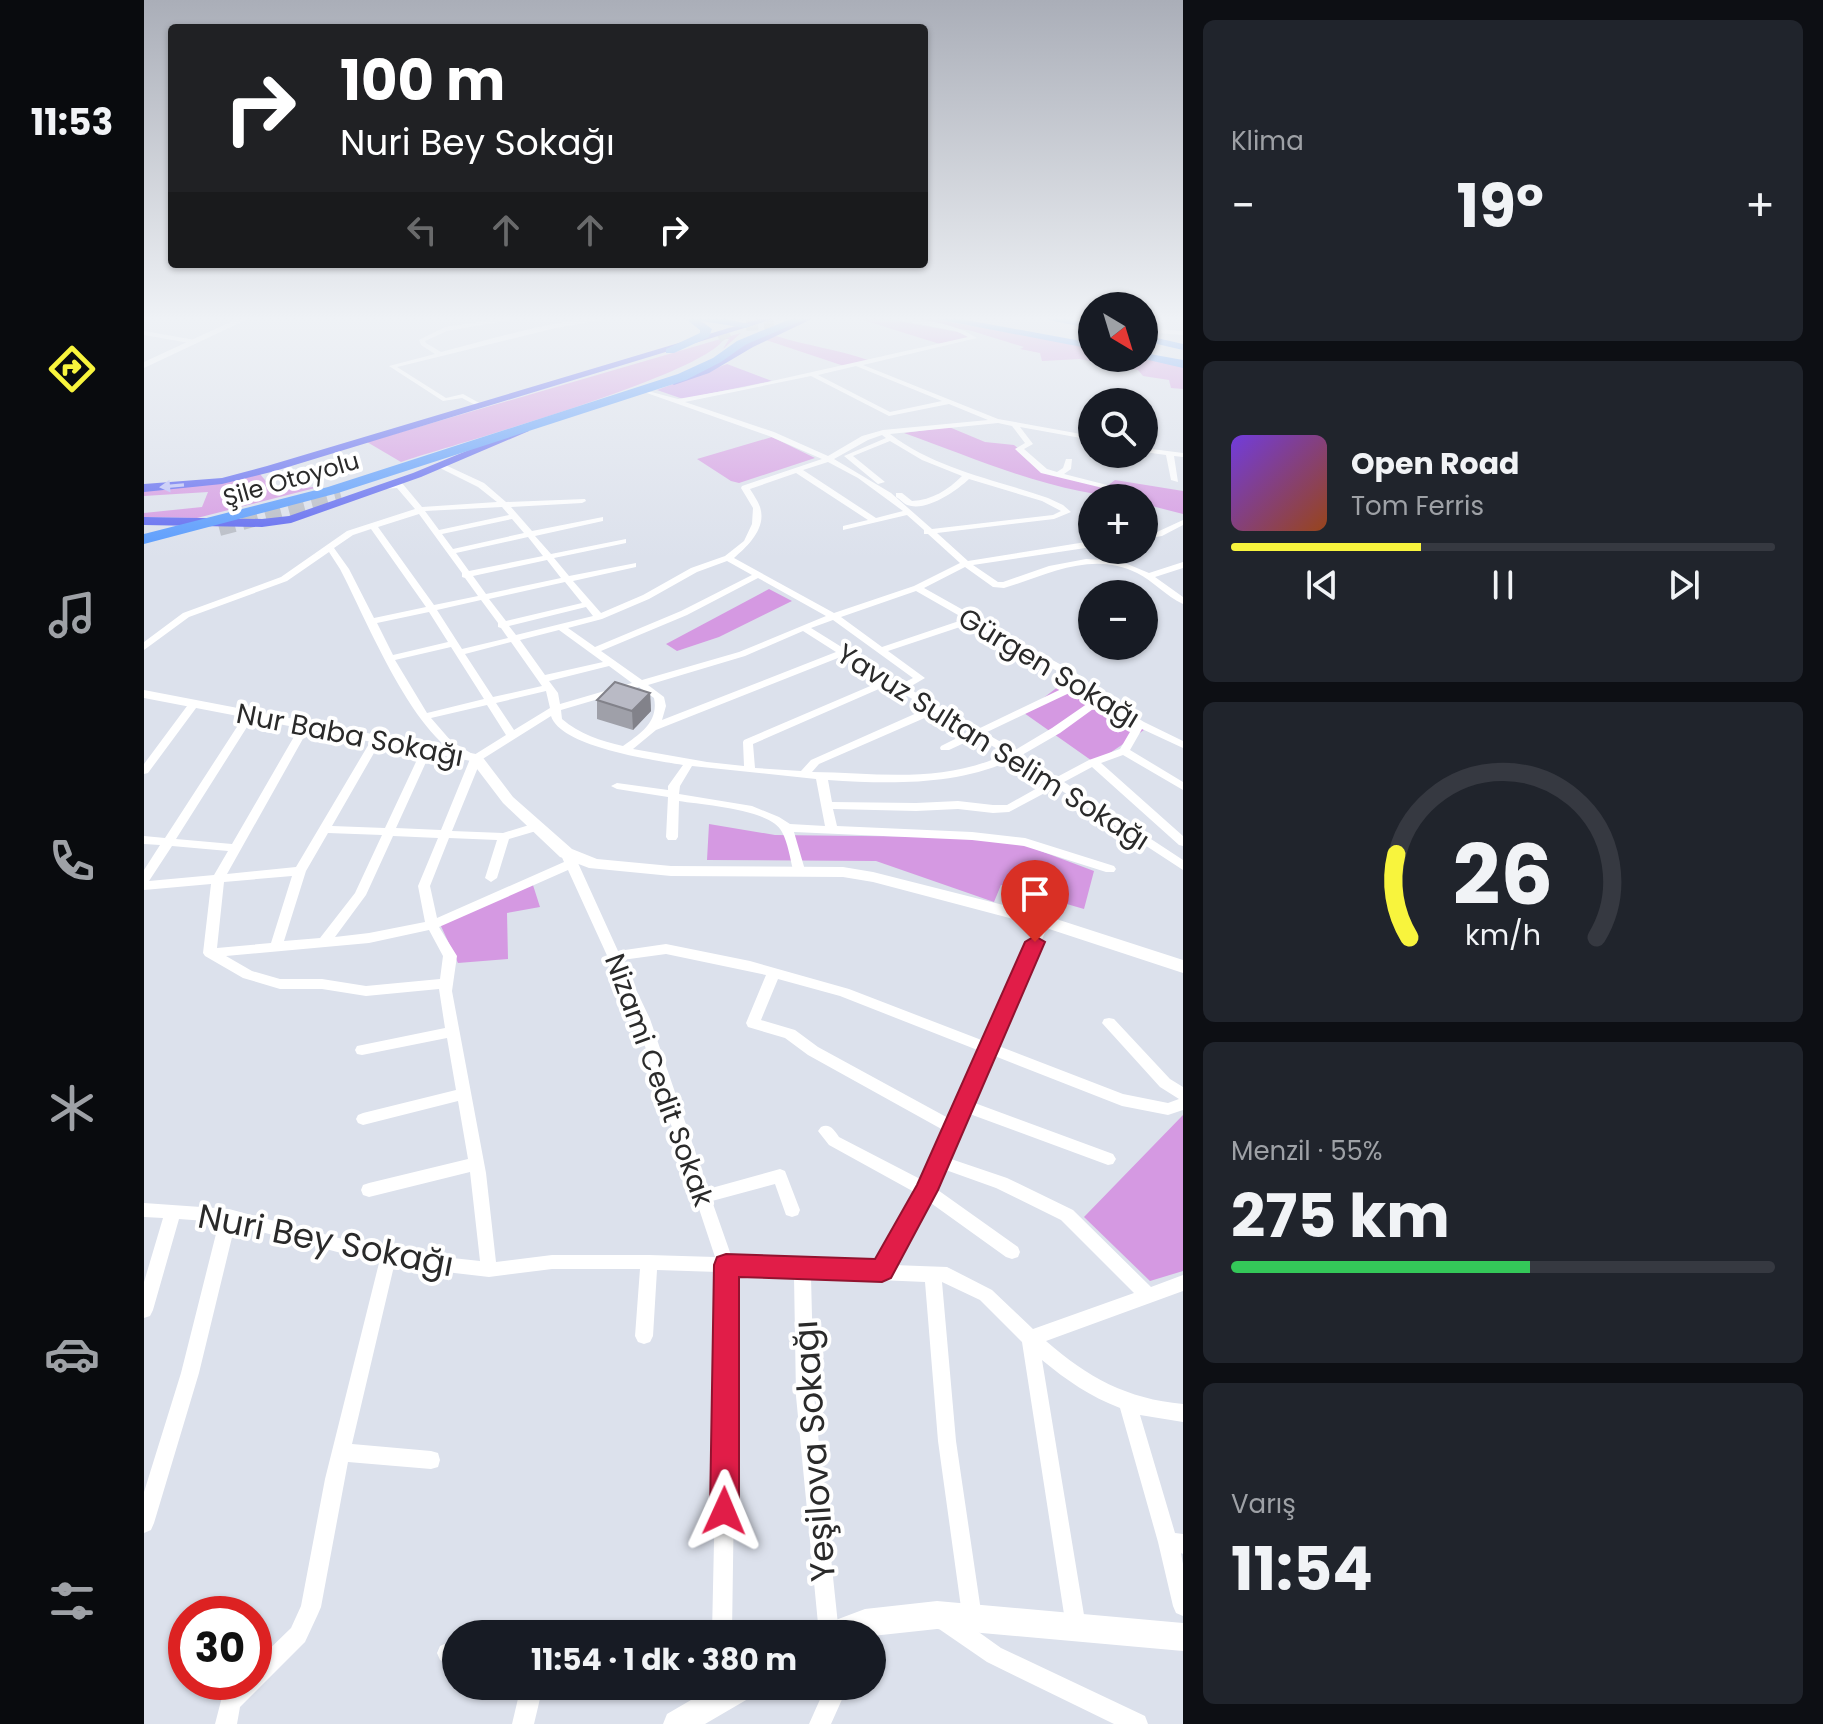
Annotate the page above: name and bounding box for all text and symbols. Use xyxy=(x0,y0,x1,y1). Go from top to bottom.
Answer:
text: 100 m xyxy=(340,41,505,120)
icon: right xyxy=(208,56,312,160)
text: 11:53 xyxy=(31,97,113,148)
text: Nuri Bey Sokağı xyxy=(340,117,615,168)
text: Klima xyxy=(1231,123,1304,159)
text: 19° xyxy=(1456,164,1544,248)
text: − xyxy=(1231,175,1255,236)
text: + xyxy=(1745,175,1775,236)
icon: left xyxy=(400,208,444,252)
icon: ahead xyxy=(484,208,528,252)
icon: ahead xyxy=(568,208,612,252)
icon: right xyxy=(652,208,696,252)
north arrow xyxy=(1078,292,1158,372)
map controls xyxy=(1078,292,1158,660)
icon: directions xyxy=(44,341,100,397)
button: search xyxy=(1078,388,1158,468)
text: Open Road xyxy=(1351,442,1519,485)
street label: Şile Otoyolu xyxy=(219,444,363,514)
one-way arrow xyxy=(159,480,184,493)
button: + xyxy=(1078,484,1158,564)
text: Tom Ferris xyxy=(1351,488,1484,524)
icon: previous xyxy=(1300,563,1344,607)
icon: pause xyxy=(1481,563,1525,607)
icon: next xyxy=(1662,563,1706,607)
button: − xyxy=(1078,580,1158,660)
icon: music xyxy=(44,587,100,643)
street label: Gürgen Sokağı xyxy=(951,598,1147,738)
street label: Yavuz Sultan Selim Sokağı xyxy=(829,634,1157,860)
street label: Nur Baba Sokağı xyxy=(233,694,467,776)
text: 26 xyxy=(1453,817,1553,933)
icon: phone xyxy=(44,833,100,889)
pin xyxy=(1001,860,1069,942)
icon: arrive xyxy=(1013,872,1057,916)
text: km/h xyxy=(1465,915,1541,955)
street label: Nizami Cedit Sokak xyxy=(595,948,723,1212)
icon: climate xyxy=(44,1080,100,1136)
text: Menzil · 55% xyxy=(1231,1133,1383,1169)
text: 275 km xyxy=(1231,1174,1450,1258)
street label: Nuri Bey Sokağı xyxy=(194,1192,458,1288)
street label: Yeşilova Sokağı xyxy=(781,1319,847,1583)
icon: car xyxy=(44,1326,100,1382)
position arrow xyxy=(682,1469,766,1553)
text: Varış xyxy=(1231,1486,1296,1522)
text: 11:54 xyxy=(1231,1527,1373,1611)
icon: filters xyxy=(44,1573,100,1629)
speed limit sign: 30 xyxy=(168,1596,272,1700)
text: 11:54 · 1 dk · 380 m xyxy=(531,1638,797,1681)

